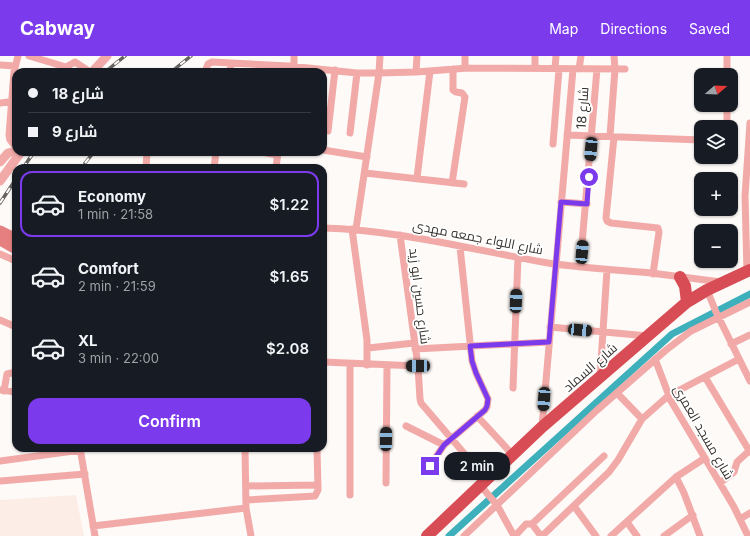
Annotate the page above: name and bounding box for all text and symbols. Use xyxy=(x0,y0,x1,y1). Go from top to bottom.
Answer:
text: Cabway xyxy=(20,17,95,40)
text: Map xyxy=(549,20,578,37)
text: Directions xyxy=(600,20,667,37)
text: Saved xyxy=(689,20,730,37)
north arrow xyxy=(694,68,738,112)
map controls xyxy=(694,68,738,268)
text: شارع 18 xyxy=(52,84,104,103)
street label: شارع 18 xyxy=(573,86,592,130)
button: layers xyxy=(694,120,738,164)
text: شارع 9 xyxy=(52,122,97,141)
car xyxy=(584,137,598,161)
route start xyxy=(580,168,598,186)
button: + xyxy=(694,172,738,216)
icon: car xyxy=(30,186,66,222)
text: Economy xyxy=(78,187,146,206)
text: $1.22 xyxy=(269,195,309,214)
text: 1 min · 21:58 xyxy=(78,206,153,222)
street label: شارع اللواء جمعه مهدى xyxy=(411,216,545,258)
button: − xyxy=(694,224,738,268)
car xyxy=(575,240,589,264)
street label: شارع حسين ابو زيد xyxy=(405,247,434,345)
icon: car xyxy=(30,258,66,294)
text: Comfort xyxy=(78,259,139,278)
text: $1.65 xyxy=(270,267,309,286)
text: 2 min · 21:59 xyxy=(78,278,156,294)
car xyxy=(510,289,522,313)
car xyxy=(568,323,592,337)
icon: car xyxy=(30,330,66,366)
text: XL xyxy=(78,331,98,350)
text: $2.08 xyxy=(266,339,309,358)
street label: شارع السماد xyxy=(560,339,621,395)
text: 3 min · 22:00 xyxy=(78,350,159,366)
car xyxy=(406,360,430,372)
street label: شارع مسجد العمرى xyxy=(670,382,738,483)
car xyxy=(537,387,551,411)
button: Confirm xyxy=(28,398,311,444)
car xyxy=(380,427,392,451)
callout: 2 min xyxy=(444,452,510,480)
route end xyxy=(421,457,439,475)
text: 2 min xyxy=(460,458,494,474)

